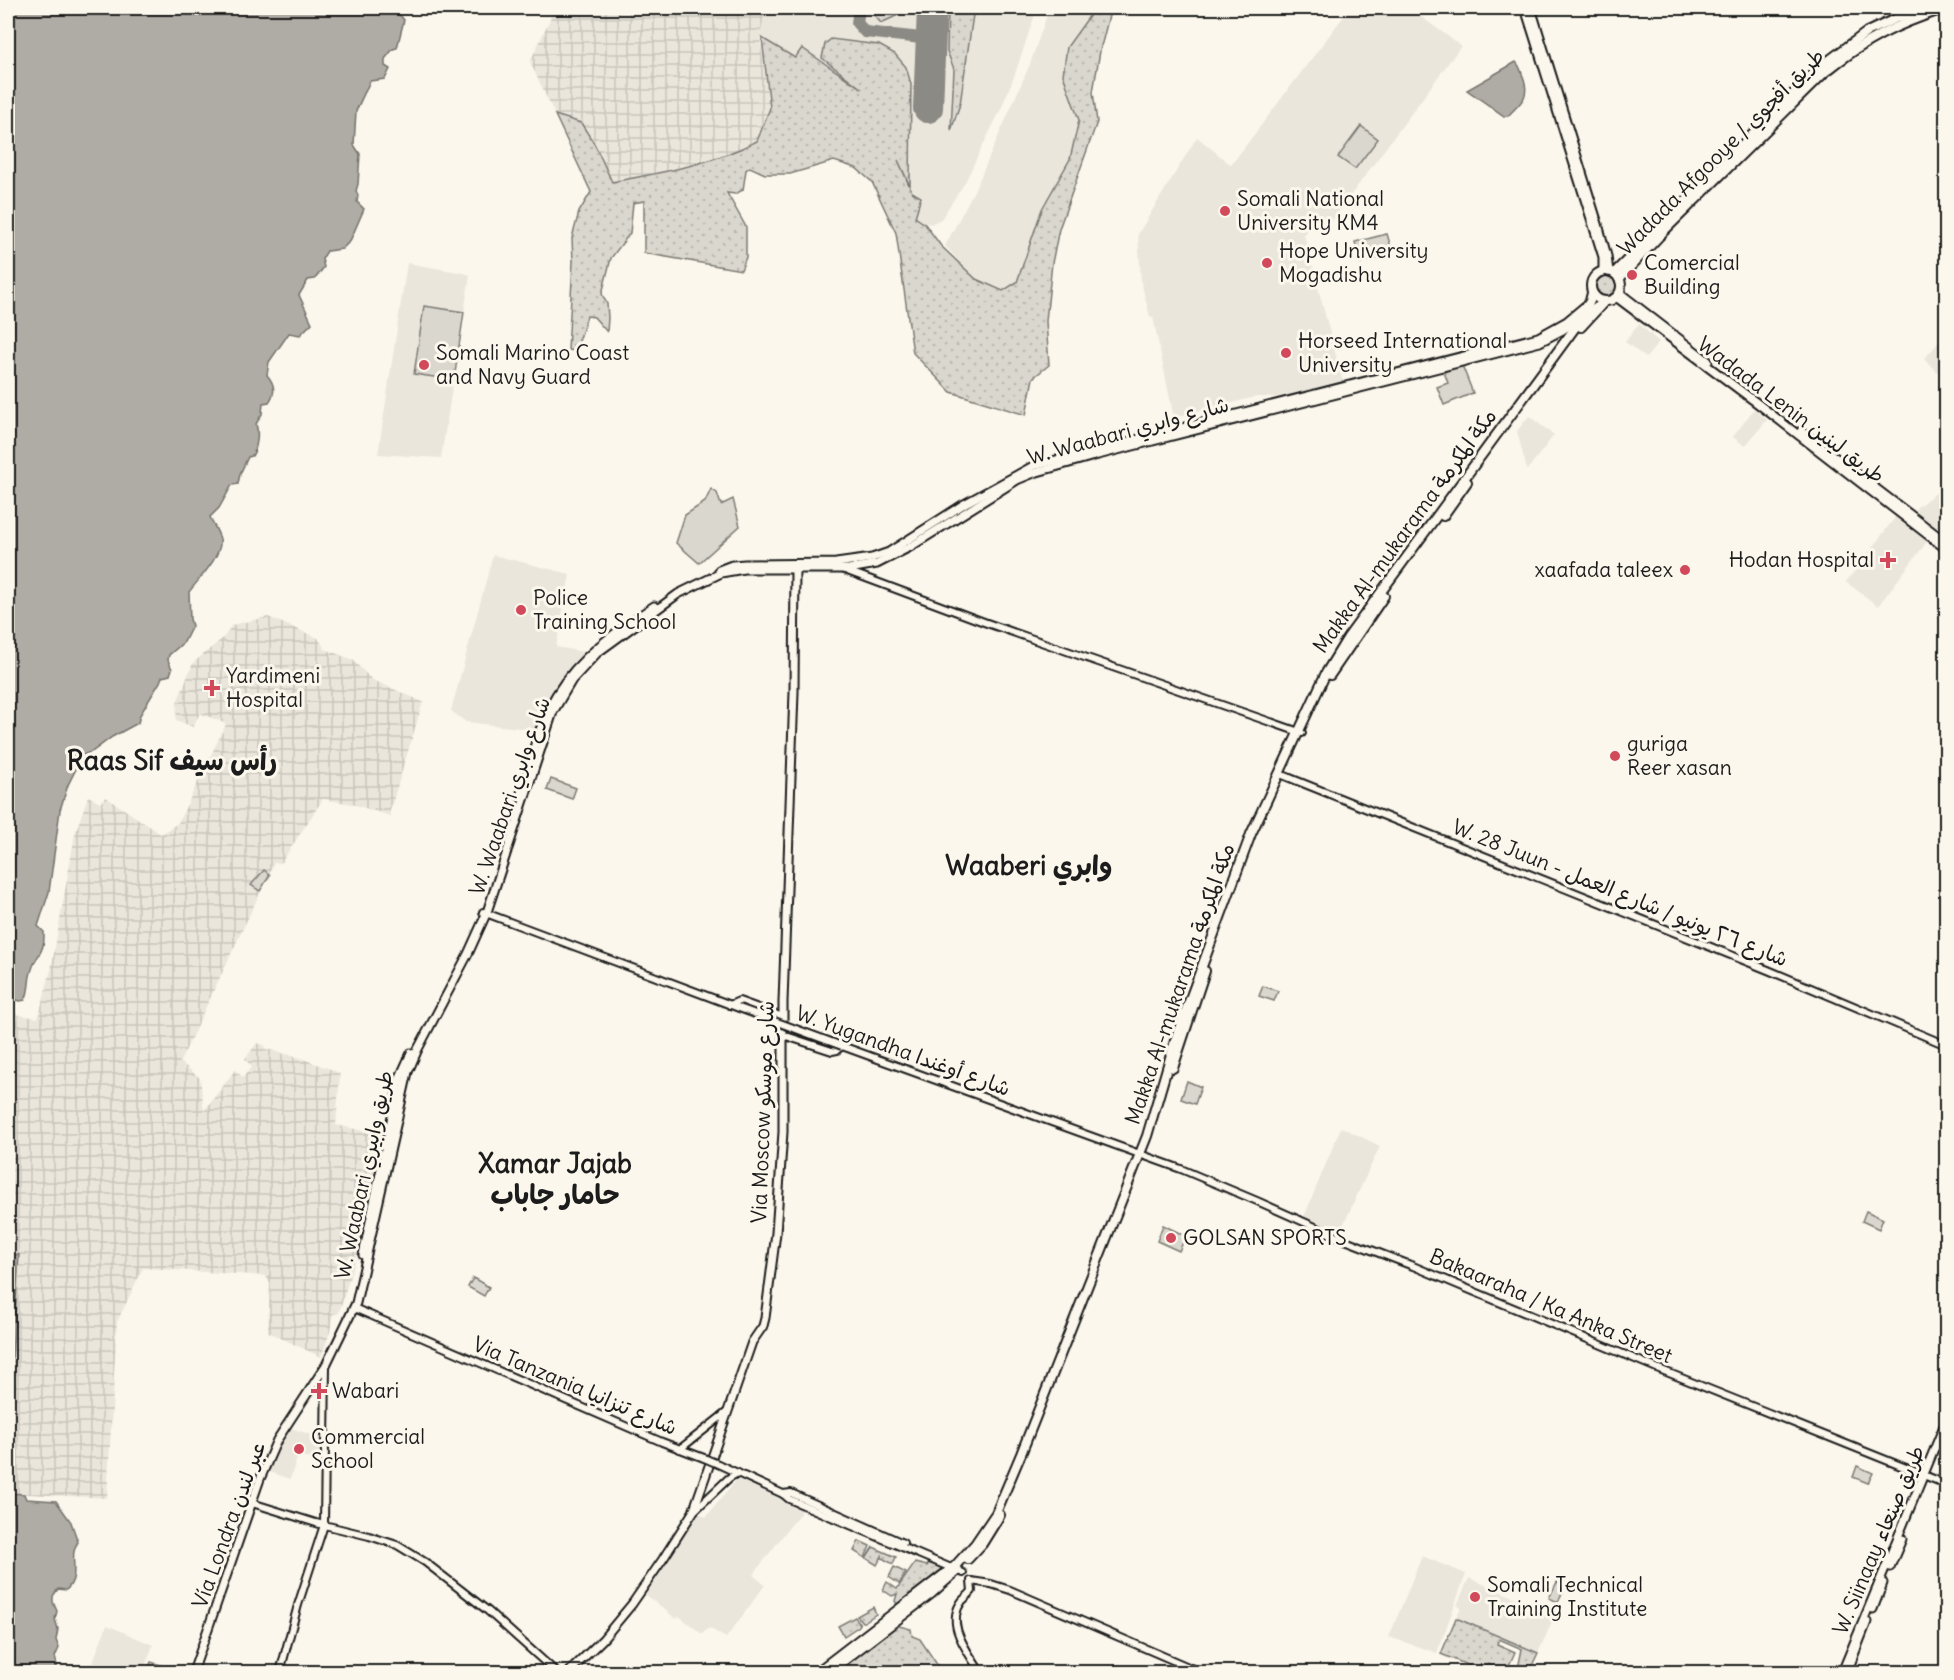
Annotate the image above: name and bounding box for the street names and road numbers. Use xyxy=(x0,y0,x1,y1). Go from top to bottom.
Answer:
street label: Wadada Afgooye / طريق أفجوي xyxy=(1611,42,1831,262)
street label: Wadada Lenin طريق لينين xyxy=(1692,330,1890,489)
street label: W. Waabari شارع وابري xyxy=(1024,391,1232,472)
street label: Makka Al-mukarama مكة المكرمة xyxy=(1307,403,1502,658)
street label: W. Waabari شارع وابري xyxy=(463,693,558,899)
street label: W. 28 Juun - شارع ٢٦ يونيو / شارع العمل xyxy=(1448,813,1792,974)
street label: Makka Al-mukarama مكة المكرمة xyxy=(1119,840,1240,1128)
street label: W. Yugandha شارع أوغندا xyxy=(791,999,1014,1104)
street label: Via Moscow شارع موسكو xyxy=(745,1000,782,1224)
street label: W. Waabari طريق وابيري xyxy=(328,1068,401,1282)
street label: Bakaaraha / Ka Anka Street xyxy=(1426,1242,1677,1369)
street label: Via Tanzania شارع تنزانيا xyxy=(468,1330,681,1443)
street label: Vía Londra عبر لندن xyxy=(186,1438,271,1612)
street label: W. Siinaay طريق صنعاء xyxy=(1826,1441,1931,1638)

